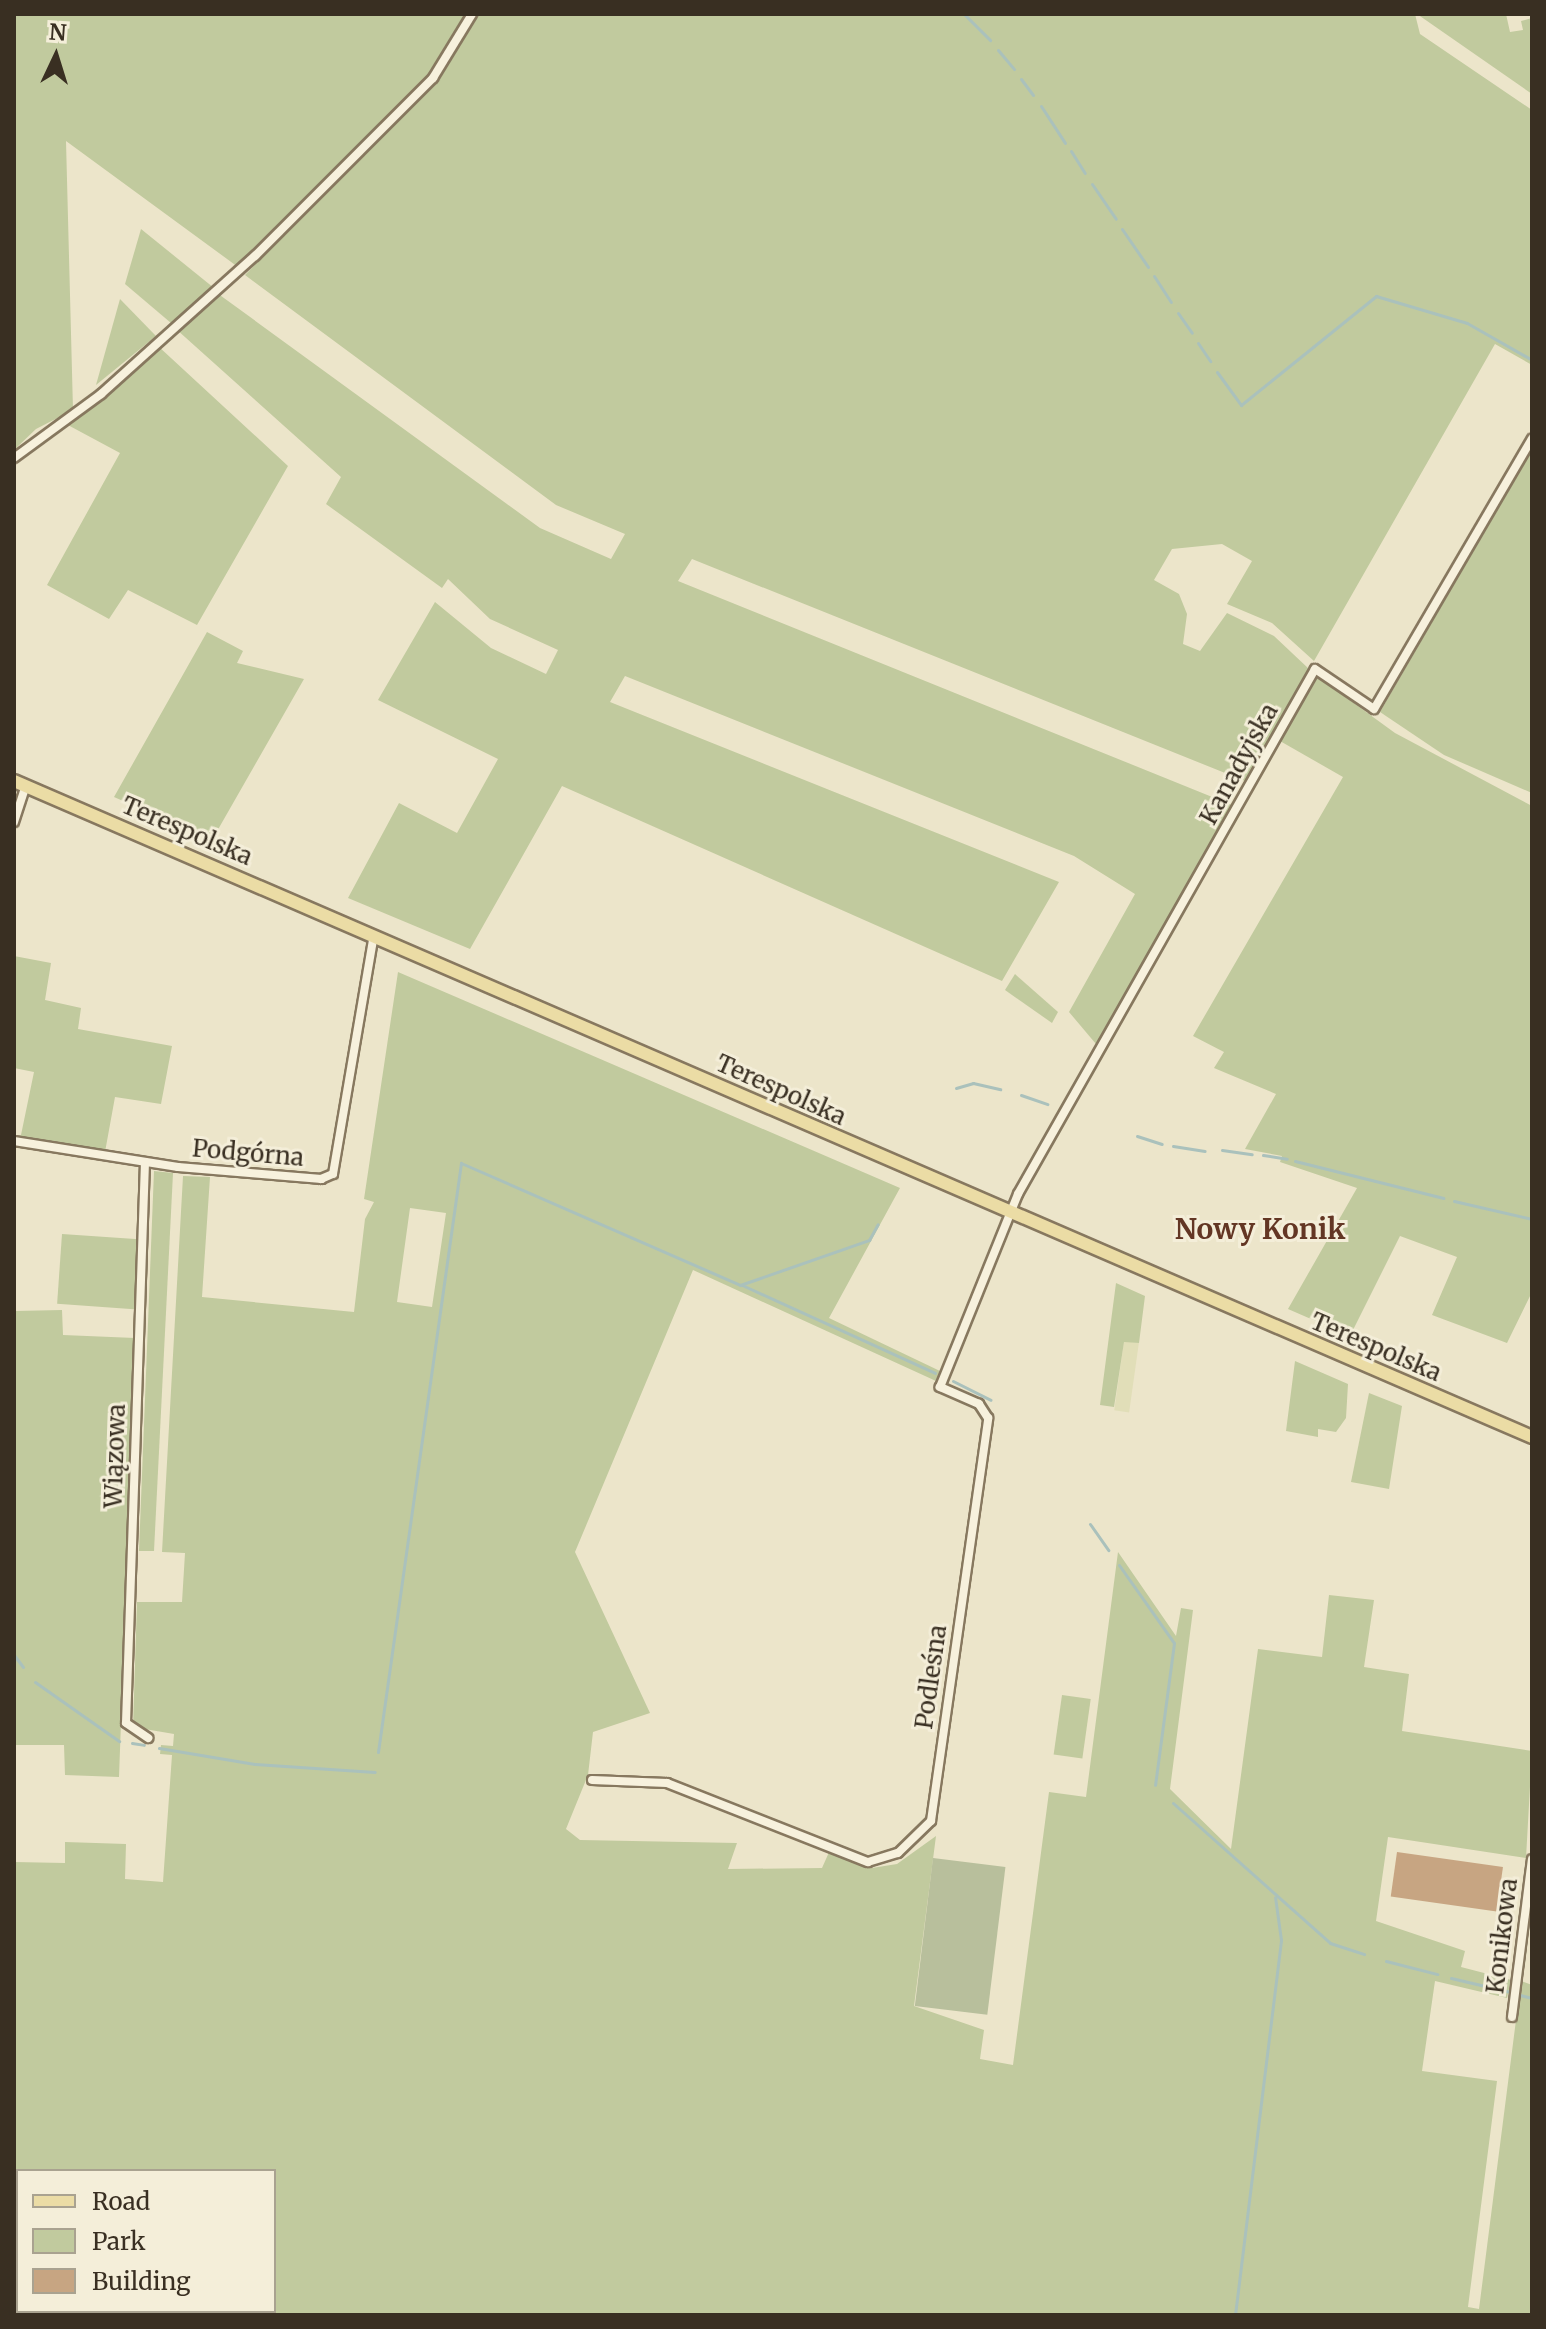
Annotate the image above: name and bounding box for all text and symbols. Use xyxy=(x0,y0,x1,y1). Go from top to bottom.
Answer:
north arrow xyxy=(16,16,96,96)
text: N xyxy=(48,17,67,47)
street label: Kanadyjska xyxy=(1194,698,1284,830)
street label: Terespolska xyxy=(117,791,257,871)
street label: Terespolska xyxy=(712,1049,850,1131)
street label: Podgórna xyxy=(191,1134,305,1172)
district label: Nowy Konik xyxy=(1175,1212,1345,1246)
street label: Terespolska xyxy=(1306,1307,1446,1387)
street label: Wiązowa xyxy=(99,1403,131,1509)
street label: Podleśna xyxy=(909,1623,953,1731)
street label: Konikowa xyxy=(1481,1877,1523,1995)
legend xyxy=(16,2169,276,2313)
text: Road xyxy=(92,2186,150,2217)
text: Park xyxy=(92,2226,145,2257)
text: Building xyxy=(92,2266,191,2297)

